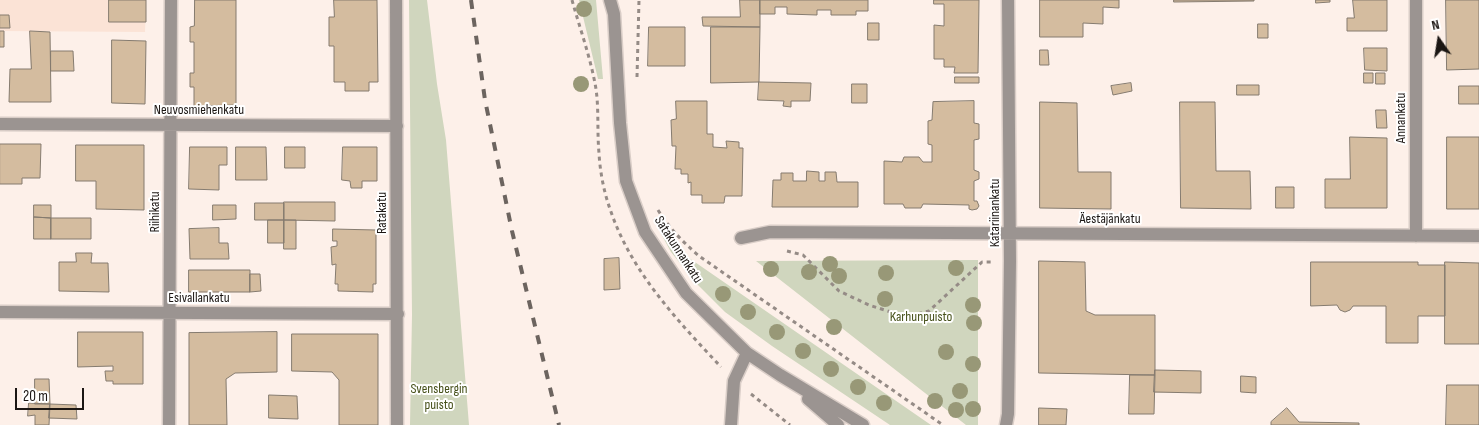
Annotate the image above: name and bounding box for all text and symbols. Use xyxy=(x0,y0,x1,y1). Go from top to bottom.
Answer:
north arrow xyxy=(1414,15,1464,65)
text: N xyxy=(1430,16,1441,34)
street label: Annankatu xyxy=(1393,93,1409,143)
street label: Neuvosmiehenkatu xyxy=(154,102,244,118)
street label: Katariinankatu xyxy=(987,179,1003,247)
street label: Riihikatu xyxy=(147,191,163,233)
street label: Ratakatu xyxy=(374,192,390,234)
street label: Äestäjänkatu xyxy=(1079,211,1141,227)
street label: Satakunnankatu xyxy=(650,213,706,287)
street label: Esivallankatu xyxy=(168,290,230,306)
park label: Karhunpuisto xyxy=(890,309,952,325)
scale bar xyxy=(18,378,86,410)
park label: Svensbergin puisto xyxy=(410,381,468,414)
text: 20 m xyxy=(23,387,48,406)

